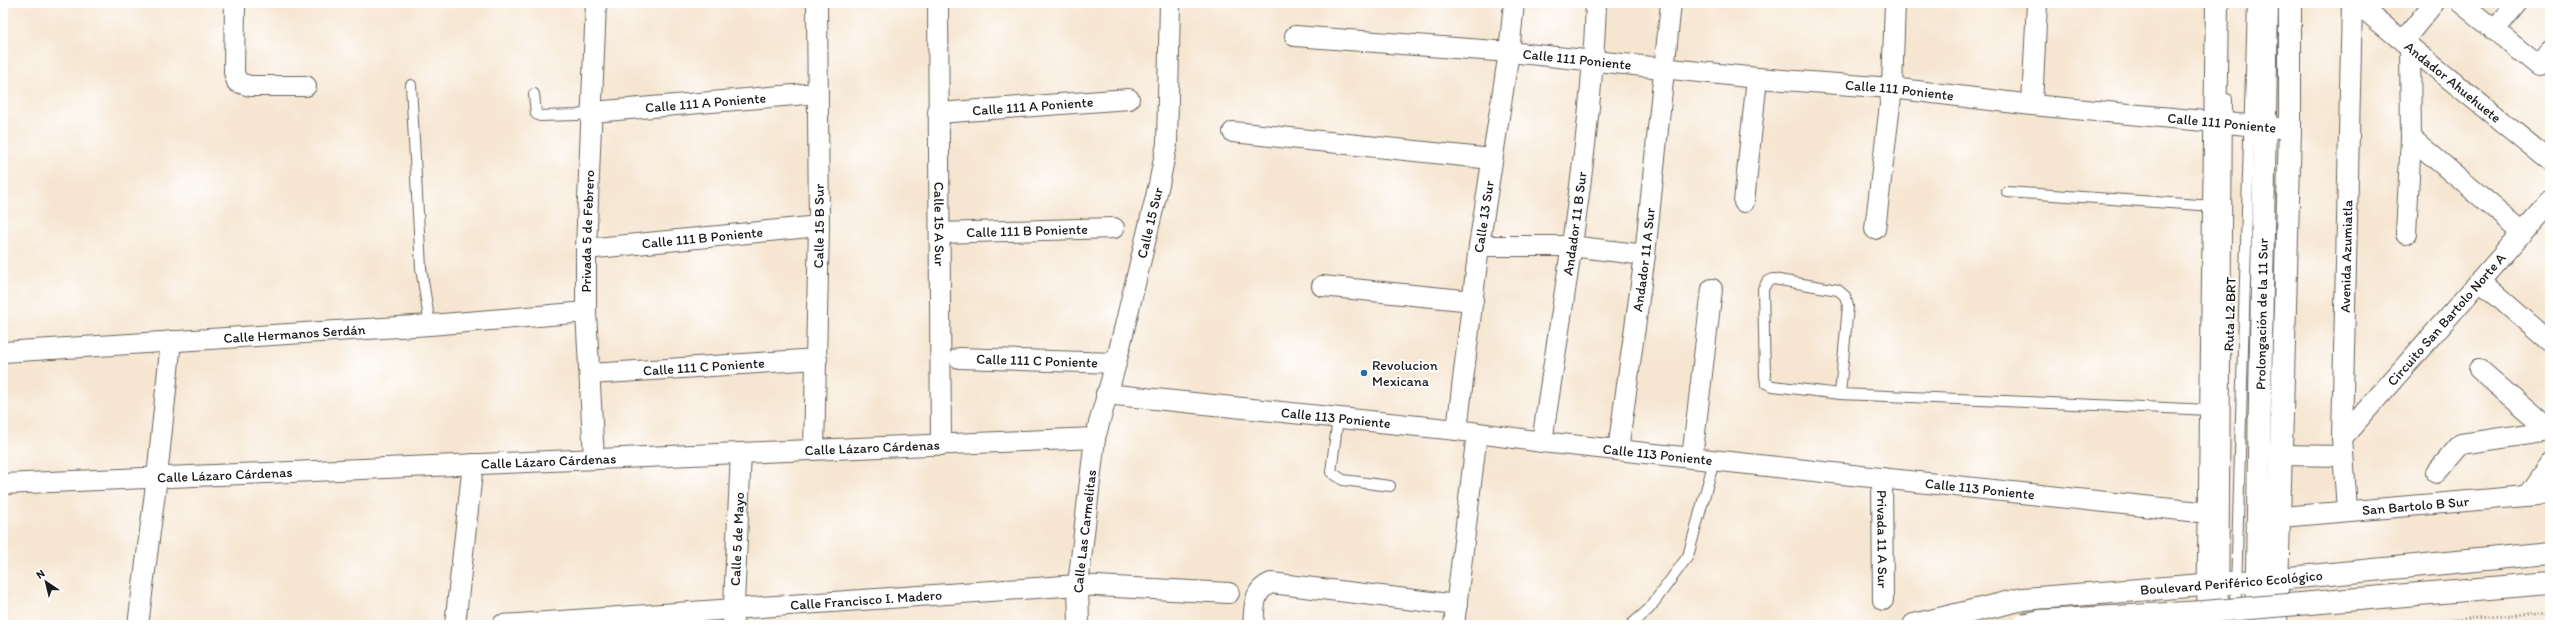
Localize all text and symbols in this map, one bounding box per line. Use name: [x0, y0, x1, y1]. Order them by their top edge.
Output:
street label: Andador Ahuehuete: [2401, 38, 2505, 126]
street label: Calle 111 Poniente: [1522, 45, 1633, 73]
street label: Calle 111 Poniente: [1845, 76, 1955, 104]
street label: Calle 111 A Poniente: [644, 89, 767, 116]
street label: Calle 111 A Poniente: [972, 93, 1094, 119]
street label: Calle 111 Poniente: [2167, 109, 2277, 136]
street label: Privada 5 de Febrero: [578, 170, 598, 293]
street label: Andador 11 B Sur: [1559, 170, 1590, 277]
street label: Calle 13 Sur: [1470, 179, 1498, 254]
street label: Calle 15 A Sur: [931, 182, 948, 267]
street label: Calle 15 B Sur: [810, 183, 828, 268]
street label: Calle 15 Sur: [1133, 185, 1166, 260]
street label: Avenida Azumiatla: [2336, 199, 2356, 313]
street label: Andador 11 A Sur: [1629, 206, 1658, 313]
street label: Calle 111 B Poniente: [966, 220, 1088, 241]
street label: Calle 111 B Poniente: [641, 223, 764, 252]
street label: Prolongación de la 11 Sur: [2252, 238, 2271, 390]
street label: Circuito San Bartolo Norte A: [2383, 249, 2509, 389]
street label: Ruta L2 BRT: [2220, 276, 2240, 352]
street label: Calle Hermanos Serdán: [223, 321, 366, 347]
street label: Calle 111 C Poniente: [976, 350, 1098, 371]
street label: Calle 111 C Poniente: [642, 354, 765, 379]
place label: Revolucion Mexicana: [1372, 357, 1438, 390]
marker: Revolucion Mexicana: [1359, 368, 1369, 378]
street label: Calle 113 Poniente: [1280, 403, 1392, 432]
street label: Calle Lázaro Cárdenas: [804, 436, 940, 459]
street label: Calle 113 Poniente: [1602, 440, 1714, 469]
street label: Calle Lázaro Cárdenas: [481, 450, 617, 472]
street label: Calle Lázaro Cárdenas: [157, 463, 293, 486]
street label: Calle Las Carmelitas: [1069, 469, 1100, 593]
street label: Calle 113 Poniente: [1924, 474, 2036, 503]
street label: Privada 11 A Sur: [1874, 490, 1891, 589]
street label: Calle 5 de Mayo: [726, 492, 748, 586]
street label: San Bartolo B Sur: [2361, 492, 2470, 518]
north arrow: [26, 562, 66, 602]
street label: Boulevard Periférico Ecológico: [2139, 566, 2323, 598]
text: N: [34, 567, 47, 582]
street label: Calle Francisco I. Madero: [790, 586, 943, 613]

